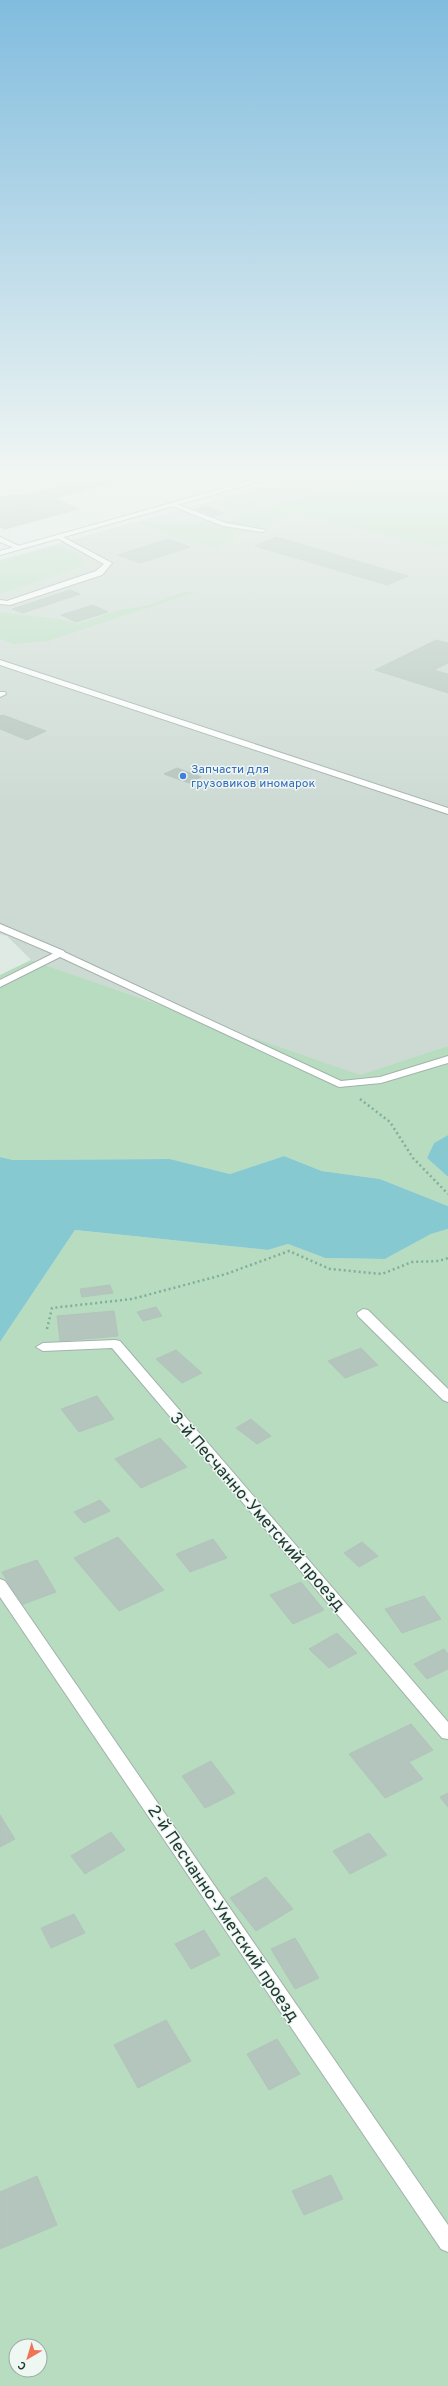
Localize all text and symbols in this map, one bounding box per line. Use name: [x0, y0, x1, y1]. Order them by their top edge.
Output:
place label: Запчасти для грузовиков иномарок: [191, 762, 316, 792]
marker: Запчасти для грузовиков иномарок: [178, 771, 188, 781]
street label: 3-й Песчанно-Уметский проезд: [164, 1408, 349, 1616]
street label: 2-й Песчанно-Уметский проезд: [141, 1801, 303, 2027]
north arrow: [8, 2338, 48, 2378]
text: С: [15, 2357, 30, 2373]

